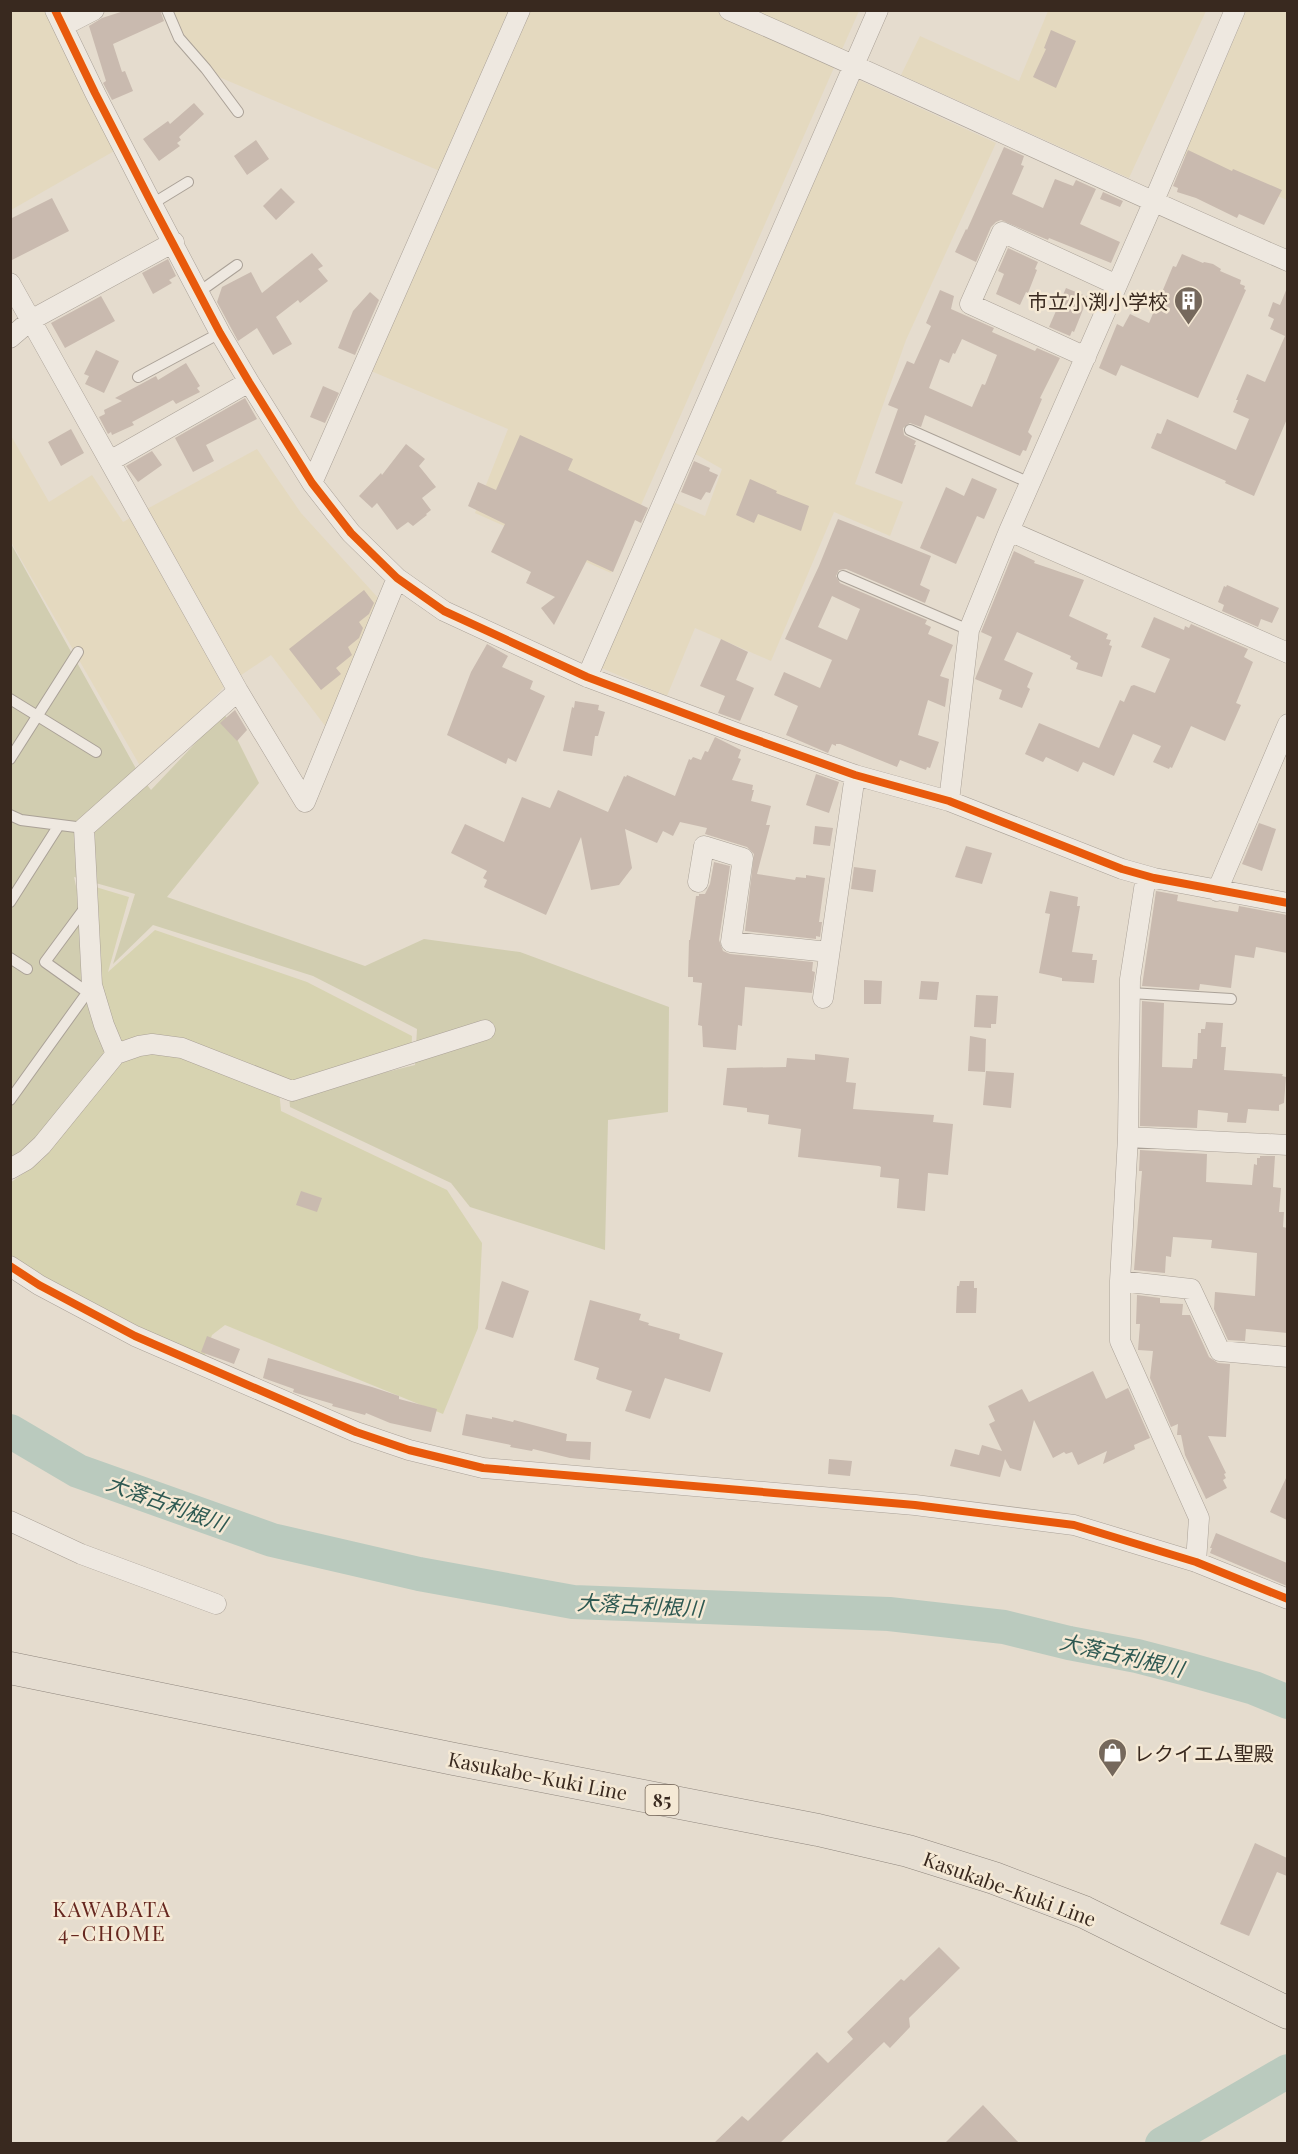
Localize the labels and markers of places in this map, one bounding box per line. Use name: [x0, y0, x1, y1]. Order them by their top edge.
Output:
building icon: 市立小渕小学校: [1173, 284, 1205, 326]
place label: 市立小渕小学校: [1028, 287, 1168, 314]
shop icon: レクイエム聖殿: [1097, 1736, 1129, 1778]
place label: レクイエム聖殿: [1134, 1739, 1274, 1766]

